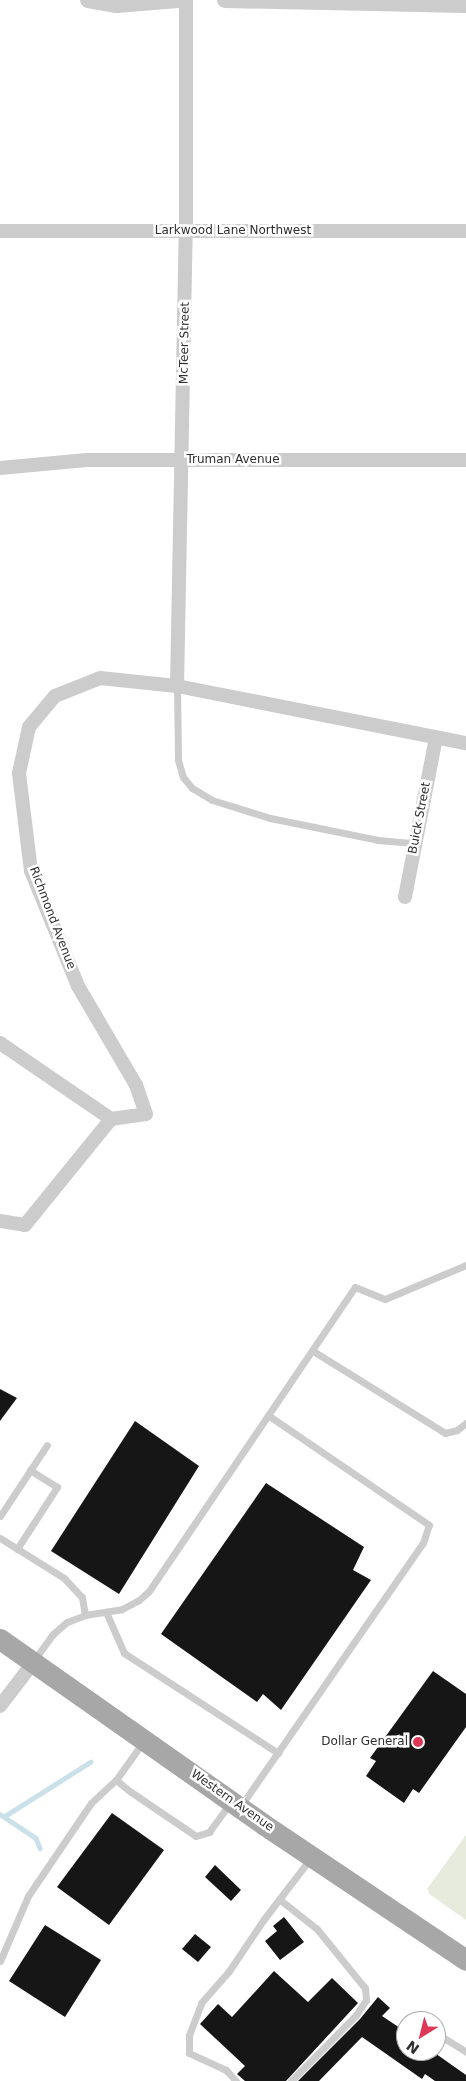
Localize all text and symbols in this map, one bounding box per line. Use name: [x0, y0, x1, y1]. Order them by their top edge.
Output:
street label: Larkwood Lane Northwest: [155, 224, 311, 238]
street label: McTeer Street: [177, 302, 193, 384]
street label: Truman Avenue: [186, 453, 280, 467]
street label: Buick Street: [406, 781, 434, 855]
street label: Richmond Avenue: [26, 865, 78, 971]
place label: Dollar General: [321, 1735, 408, 1749]
marker: Dollar General: [412, 1736, 424, 1748]
street label: Western Avenue: [188, 1767, 276, 1835]
north arrow: [396, 2011, 446, 2061]
text: N: [403, 2037, 422, 2057]

